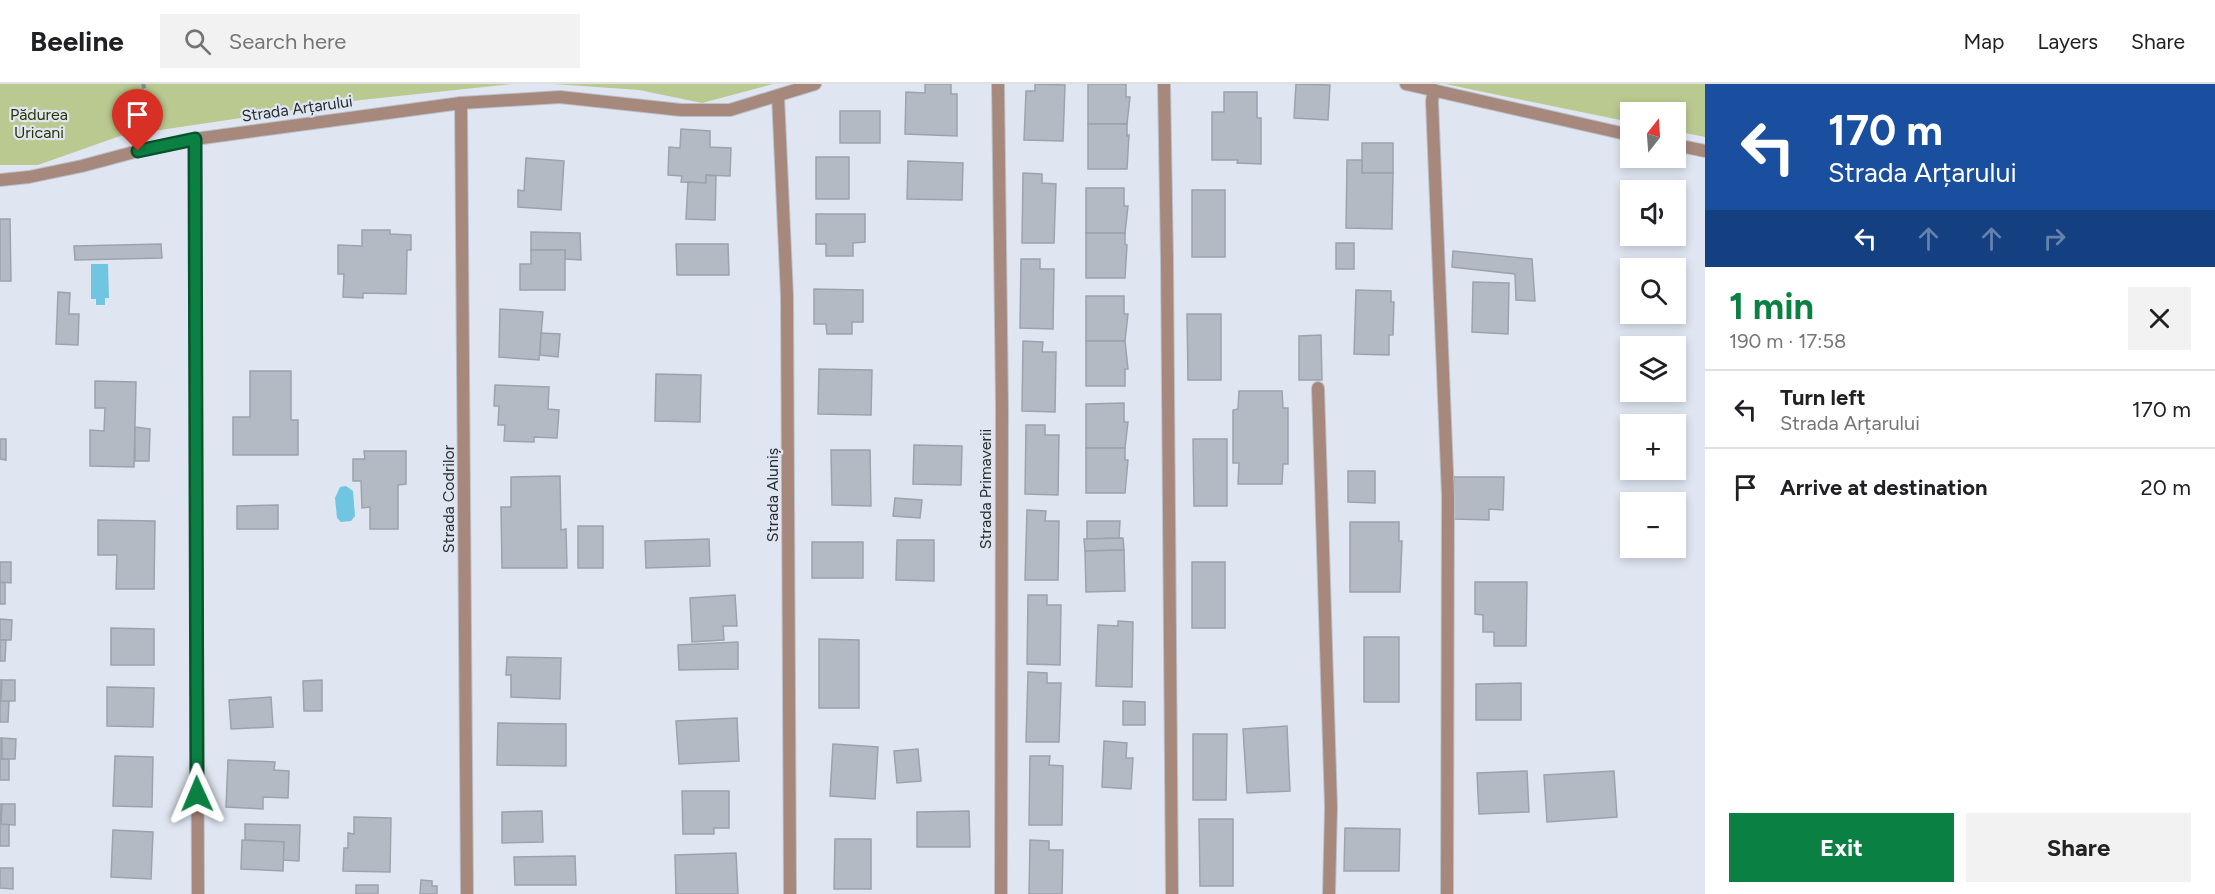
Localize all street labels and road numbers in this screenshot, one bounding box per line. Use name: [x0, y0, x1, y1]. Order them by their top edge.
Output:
street label: Strada Arțarului: [240, 91, 354, 126]
street label: Strada Primaverii: [976, 429, 995, 549]
street label: Strada Codrilor: [439, 444, 458, 553]
street label: Strada Aluniș: [763, 448, 782, 542]

